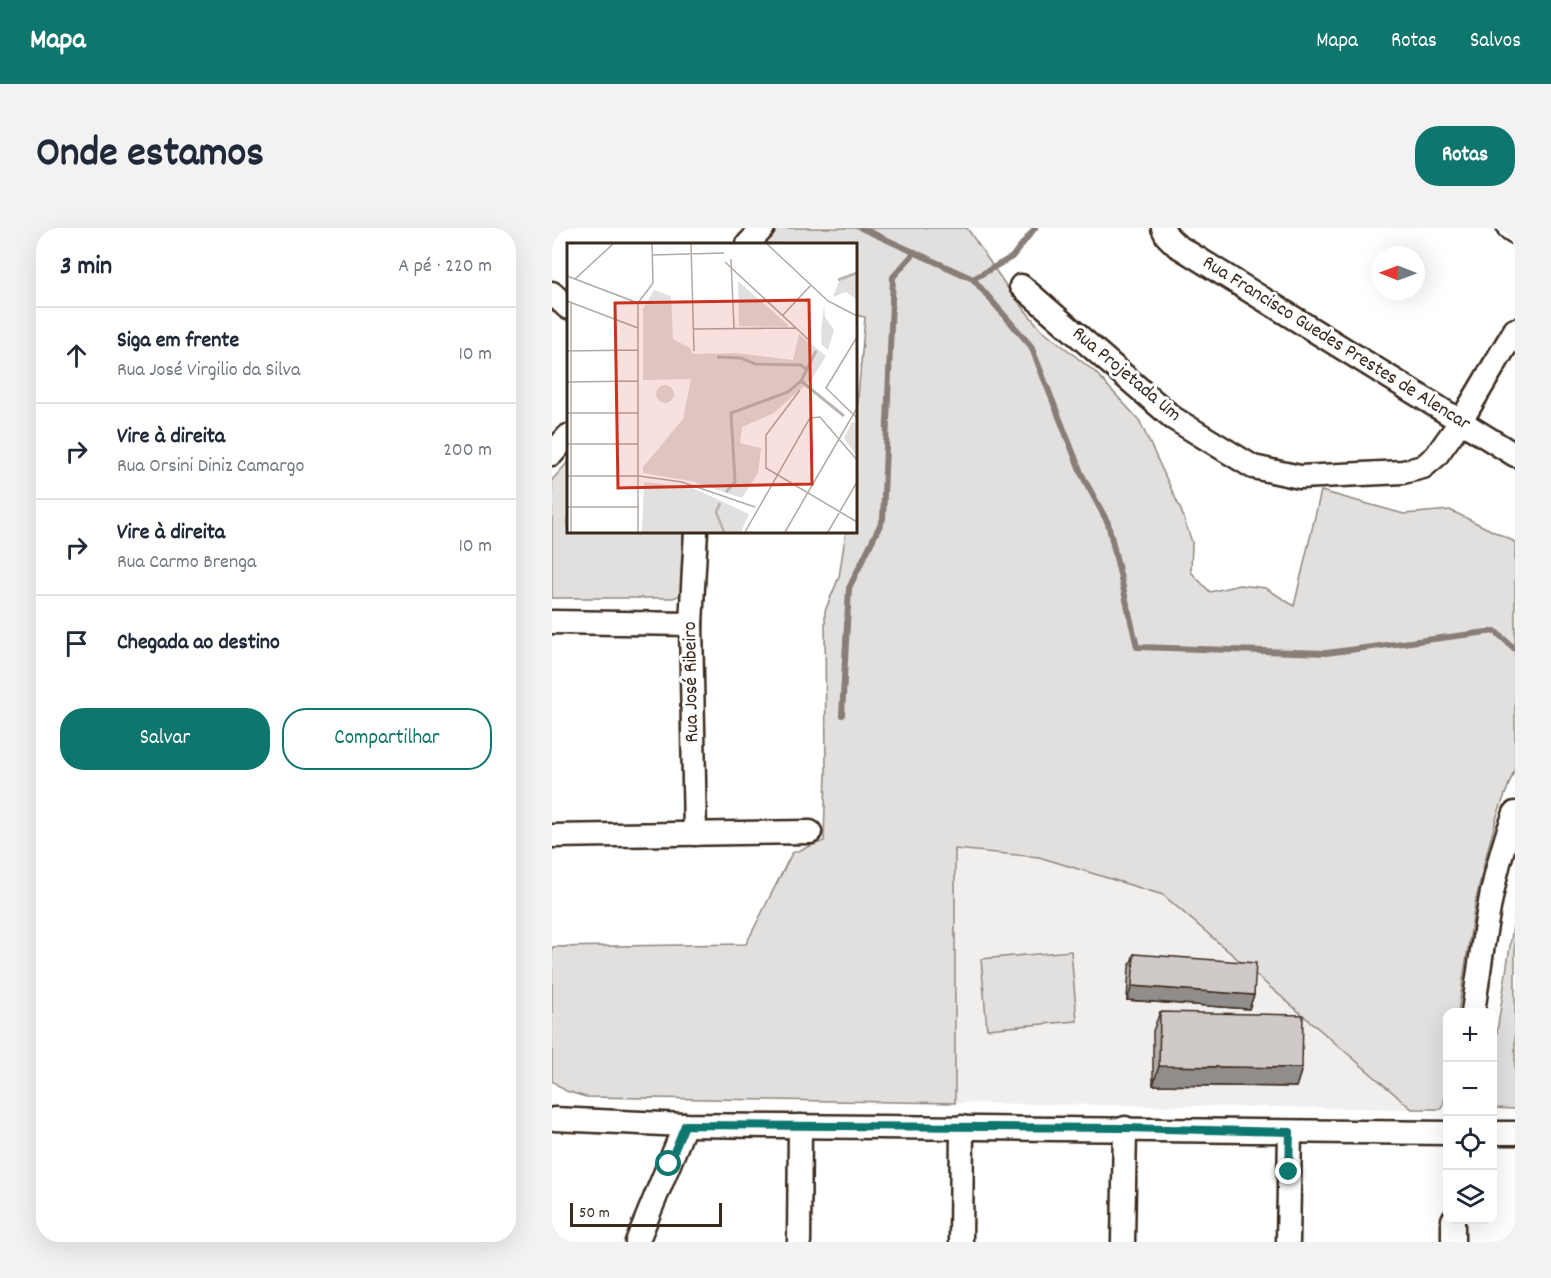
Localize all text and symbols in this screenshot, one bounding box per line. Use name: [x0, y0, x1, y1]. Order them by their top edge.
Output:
text: Mapa: [30, 22, 86, 62]
text: Mapa: [1316, 27, 1358, 57]
text: Rotas: [1391, 27, 1437, 57]
text: Salvos: [1470, 27, 1521, 57]
text: Onde estamos: [36, 126, 264, 186]
button: Rotas: [1415, 126, 1515, 186]
inset map: [567, 243, 856, 532]
north arrow: [1371, 246, 1425, 300]
text: 3 min: [60, 249, 112, 286]
street label: Rua Francisco Guedes Prestes de Alencar: [1196, 250, 1476, 439]
text: A pé · 220 m: [398, 253, 492, 281]
street label: Rua Projetada Um: [1065, 321, 1187, 429]
text: Siga em frente: [117, 326, 239, 357]
icon: ahead: [60, 339, 93, 372]
text: 10 m: [458, 341, 492, 369]
text: Rua José Virgilio da Silva: [117, 357, 300, 385]
text: Vire à direita: [117, 422, 225, 453]
icon: right: [60, 435, 93, 468]
text: 200 m: [443, 437, 492, 465]
text: Rua Orsini Diniz Camargo: [117, 453, 304, 481]
text: Vire à direita: [117, 518, 225, 549]
icon: right: [60, 531, 93, 564]
text: 10 m: [458, 533, 492, 561]
text: Rua Carmo Brenga: [117, 549, 256, 577]
street label: Rua José Ribeiro: [677, 621, 707, 743]
icon: arrive: [60, 627, 93, 660]
text: Chegada ao destino: [117, 628, 280, 659]
button: Salvar: [60, 708, 270, 770]
button: Compartilhar: [282, 708, 492, 770]
map controls: [1443, 1008, 1497, 1224]
button: +: [1443, 1008, 1497, 1062]
button: −: [1443, 1062, 1497, 1116]
button: locate: [1443, 1116, 1497, 1170]
route start: [655, 1150, 681, 1176]
route end: [1275, 1158, 1301, 1184]
button: layers: [1443, 1170, 1497, 1224]
scale bar: [570, 1200, 722, 1228]
text: 50 m: [579, 1202, 610, 1225]

